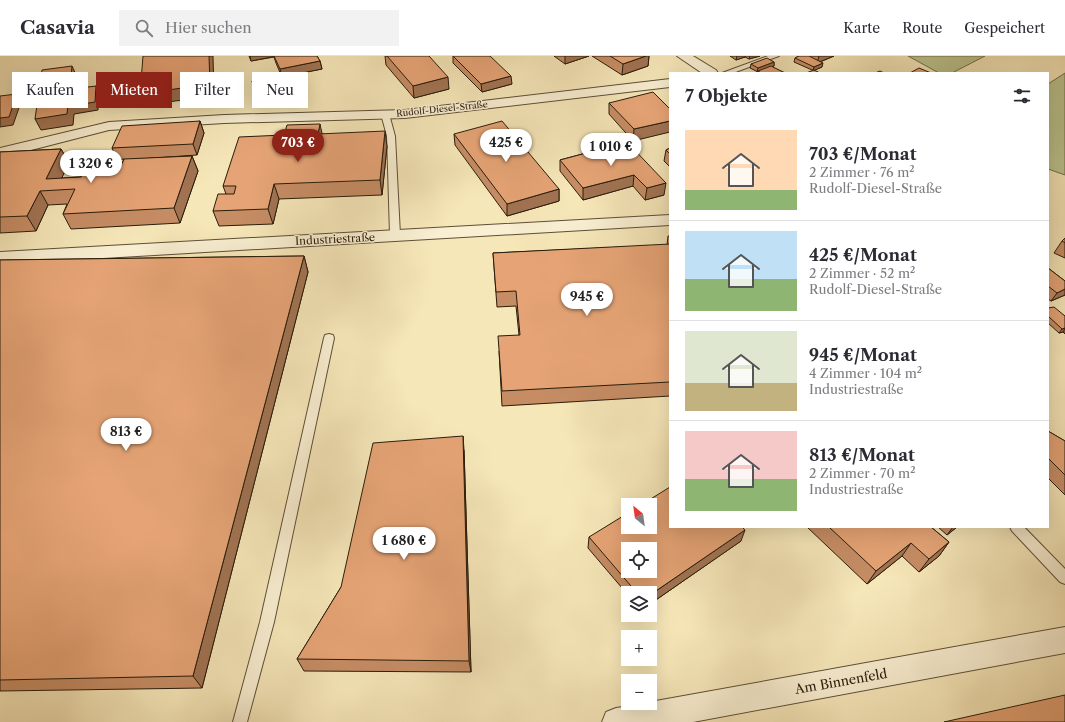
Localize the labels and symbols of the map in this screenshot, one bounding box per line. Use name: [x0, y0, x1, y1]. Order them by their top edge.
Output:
street label: Rudolf-Diesel-Straße: [396, 98, 488, 119]
pin: 703 €: [270, 129, 326, 163]
pin: 425 €: [478, 129, 534, 163]
pin: 1 010 €: [574, 133, 648, 167]
pin: 1 320 €: [54, 150, 128, 184]
street label: Industriestraße: [295, 230, 375, 248]
pin: 945 €: [559, 283, 615, 317]
pin: 813 €: [98, 418, 154, 452]
north arrow: [621, 498, 657, 534]
pin: 1 680 €: [367, 527, 441, 561]
street label: Am Binnenfeld: [793, 665, 888, 697]

